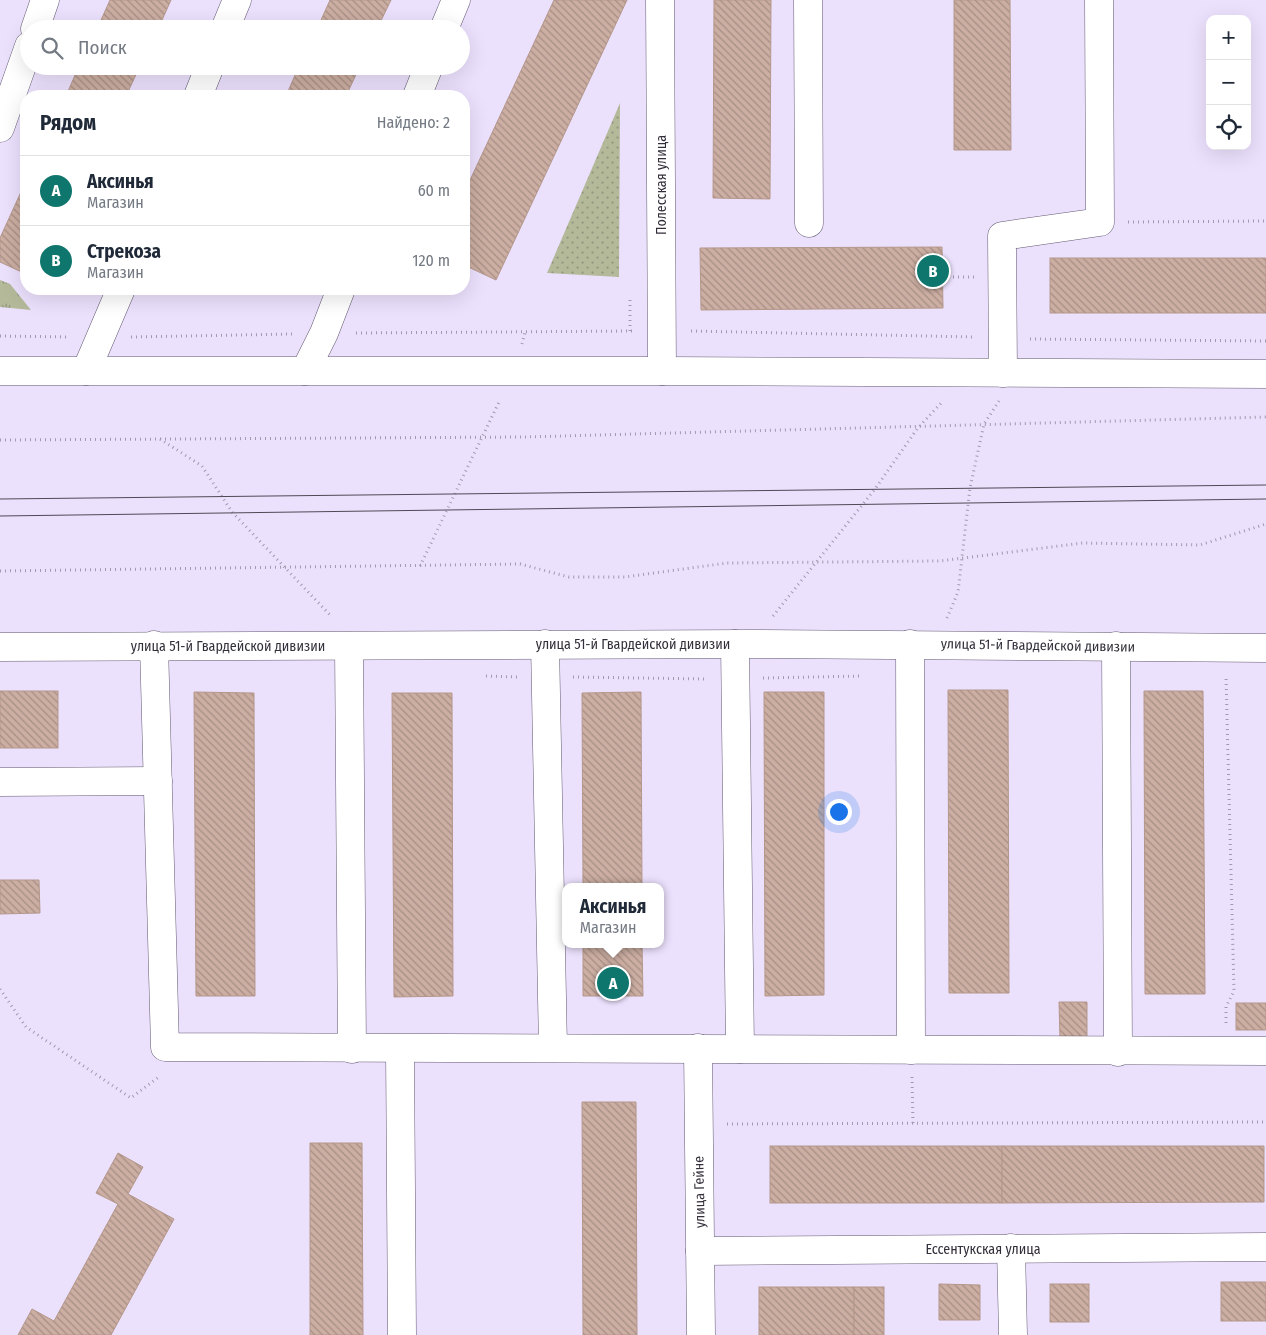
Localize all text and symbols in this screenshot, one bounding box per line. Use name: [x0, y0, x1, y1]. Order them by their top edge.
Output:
map controls: [1206, 15, 1251, 150]
button: +: [1206, 15, 1251, 60]
search box: [20, 20, 470, 75]
icon: search: [38, 34, 66, 62]
text: Поиск: [78, 36, 127, 59]
button: −: [1206, 60, 1251, 105]
button: locate: [1206, 105, 1251, 150]
text: Рядом: [40, 110, 96, 136]
text: Найдено: 2: [377, 113, 450, 132]
street label: Полесская улица: [653, 135, 670, 235]
text: Аксинья: [87, 170, 154, 193]
text: A: [52, 181, 60, 200]
text: 60 m: [418, 181, 450, 200]
text: Магазин: [87, 193, 144, 212]
text: Стрекоза: [87, 240, 161, 263]
text: B: [52, 251, 60, 270]
text: 120 m: [412, 251, 450, 270]
pin: B: [917, 252, 949, 290]
text: Магазин: [87, 263, 144, 282]
street label: улица 51-й Гвардейской дивизии: [941, 635, 1135, 656]
street label: улица 51-й Гвардейской дивизии: [536, 636, 730, 653]
street label: улица 51-й Гвардейской дивизии: [131, 638, 325, 655]
your location: [826, 799, 852, 825]
popup: [562, 883, 664, 948]
text: Аксинья: [580, 895, 646, 918]
text: Магазин: [580, 918, 637, 937]
pin: A: [597, 964, 629, 1002]
street label: улица Гейне: [690, 1156, 709, 1228]
street label: Ессентукская улица: [926, 1241, 1041, 1258]

